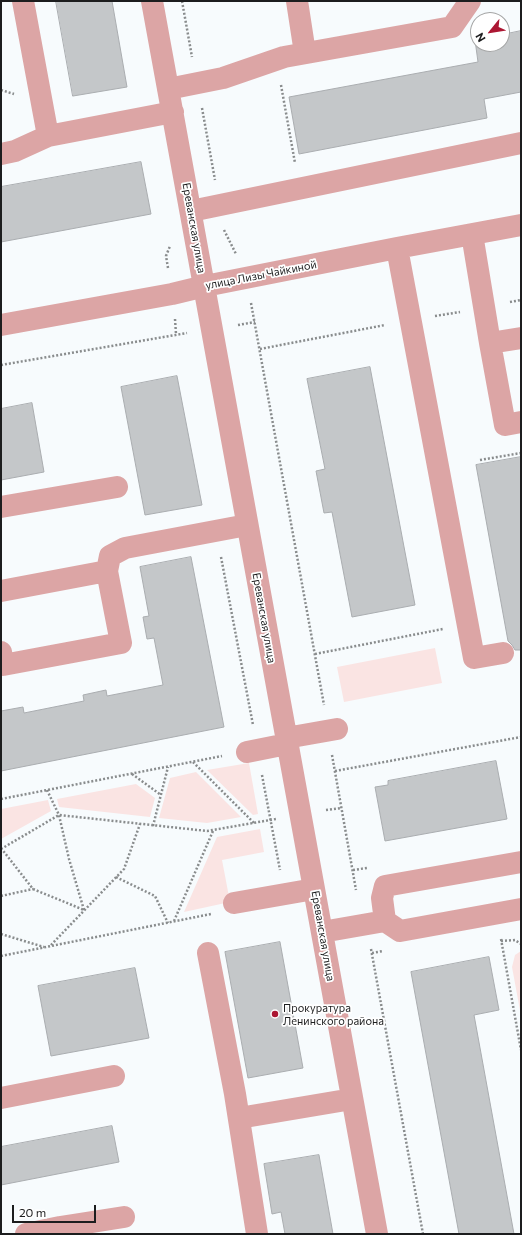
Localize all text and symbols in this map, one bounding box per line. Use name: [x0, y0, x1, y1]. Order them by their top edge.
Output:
north arrow: [470, 12, 510, 52]
text: N: [472, 31, 488, 45]
street label: Ереванская улица: [180, 182, 208, 274]
street label: улица Лизы Чайкиной: [204, 258, 318, 292]
street label: Ереванская улица: [250, 572, 278, 664]
street label: Ереванская улица: [309, 890, 337, 982]
place label: Прокуратура Ленинского района: [283, 1001, 384, 1027]
marker: Прокуратура Ленинского района: [270, 1009, 280, 1019]
scale bar: [14, 1197, 98, 1223]
text: 20 m: [19, 1205, 46, 1219]

